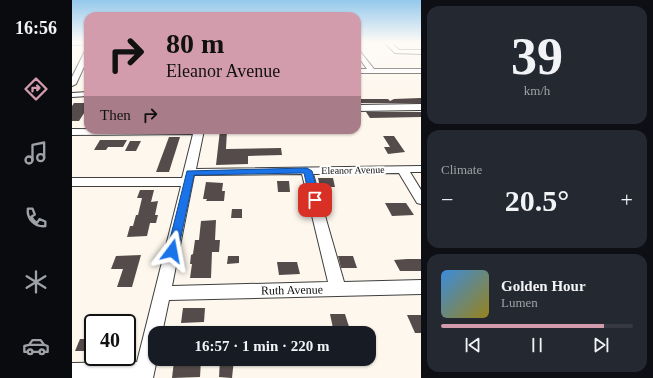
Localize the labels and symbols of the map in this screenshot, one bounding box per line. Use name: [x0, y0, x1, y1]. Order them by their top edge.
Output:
street label: Eleanor Avenue: [321, 164, 385, 176]
pin: [298, 183, 332, 217]
position arrow: [151, 230, 193, 272]
street label: Ruth Avenue: [261, 282, 323, 298]
speed limit sign: 40: [84, 314, 136, 366]

